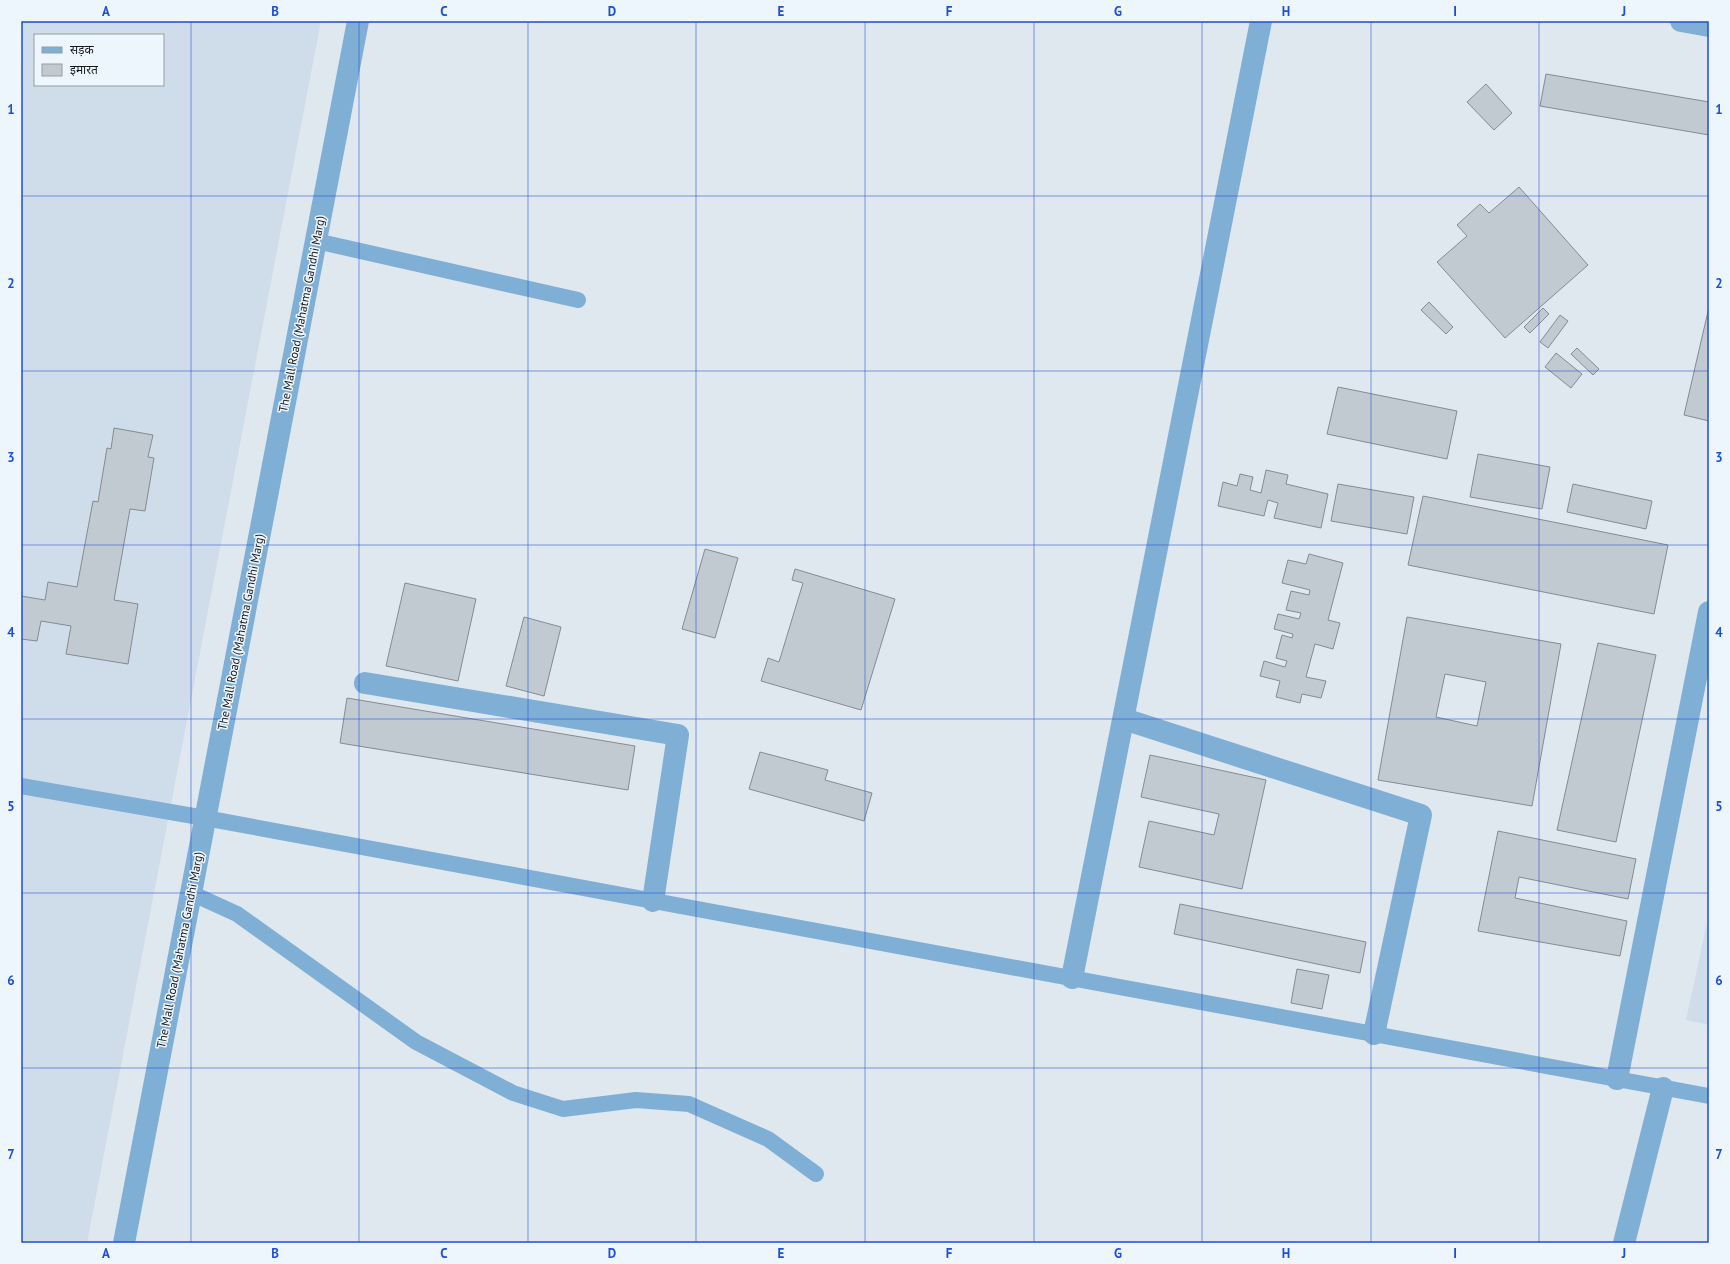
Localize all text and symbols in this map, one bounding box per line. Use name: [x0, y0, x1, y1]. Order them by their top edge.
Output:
text: A: [102, 3, 110, 20]
text: B: [271, 3, 279, 20]
text: C: [440, 3, 448, 20]
text: D: [608, 3, 616, 20]
text: E: [778, 3, 785, 20]
text: F: [946, 3, 953, 20]
text: G: [1114, 3, 1122, 20]
text: H: [1282, 3, 1290, 20]
text: I: [1453, 3, 1457, 20]
text: J: [1621, 3, 1626, 20]
legend: [34, 34, 164, 86]
text: सड़क: [70, 42, 95, 57]
text: इमारत: [70, 62, 99, 77]
text: 1: [7, 101, 15, 118]
text: 1: [1715, 101, 1723, 118]
street label: The Mall Road (Mahatma Gandhi Marg): [275, 214, 328, 413]
text: 2: [7, 275, 15, 292]
text: 2: [1715, 275, 1723, 292]
text: 3: [7, 449, 15, 466]
text: 3: [1715, 449, 1723, 466]
street label: The Mall Road (Mahatma Gandhi Marg): [214, 532, 267, 731]
text: 4: [7, 624, 15, 641]
text: 4: [1715, 624, 1723, 641]
text: 5: [7, 798, 15, 815]
text: 5: [1715, 798, 1723, 815]
street label: The Mall Road (Mahatma Gandhi Marg): [153, 850, 206, 1049]
text: 6: [7, 972, 15, 989]
text: 6: [1715, 972, 1723, 989]
text: 7: [7, 1146, 15, 1163]
text: 7: [1715, 1146, 1723, 1163]
text: A: [102, 1245, 110, 1262]
text: B: [271, 1245, 279, 1262]
text: C: [440, 1245, 448, 1262]
text: D: [608, 1245, 616, 1262]
text: E: [778, 1245, 785, 1262]
text: F: [946, 1245, 953, 1262]
text: G: [1114, 1245, 1122, 1262]
text: H: [1282, 1245, 1290, 1262]
text: I: [1453, 1245, 1457, 1262]
text: J: [1621, 1245, 1626, 1262]

